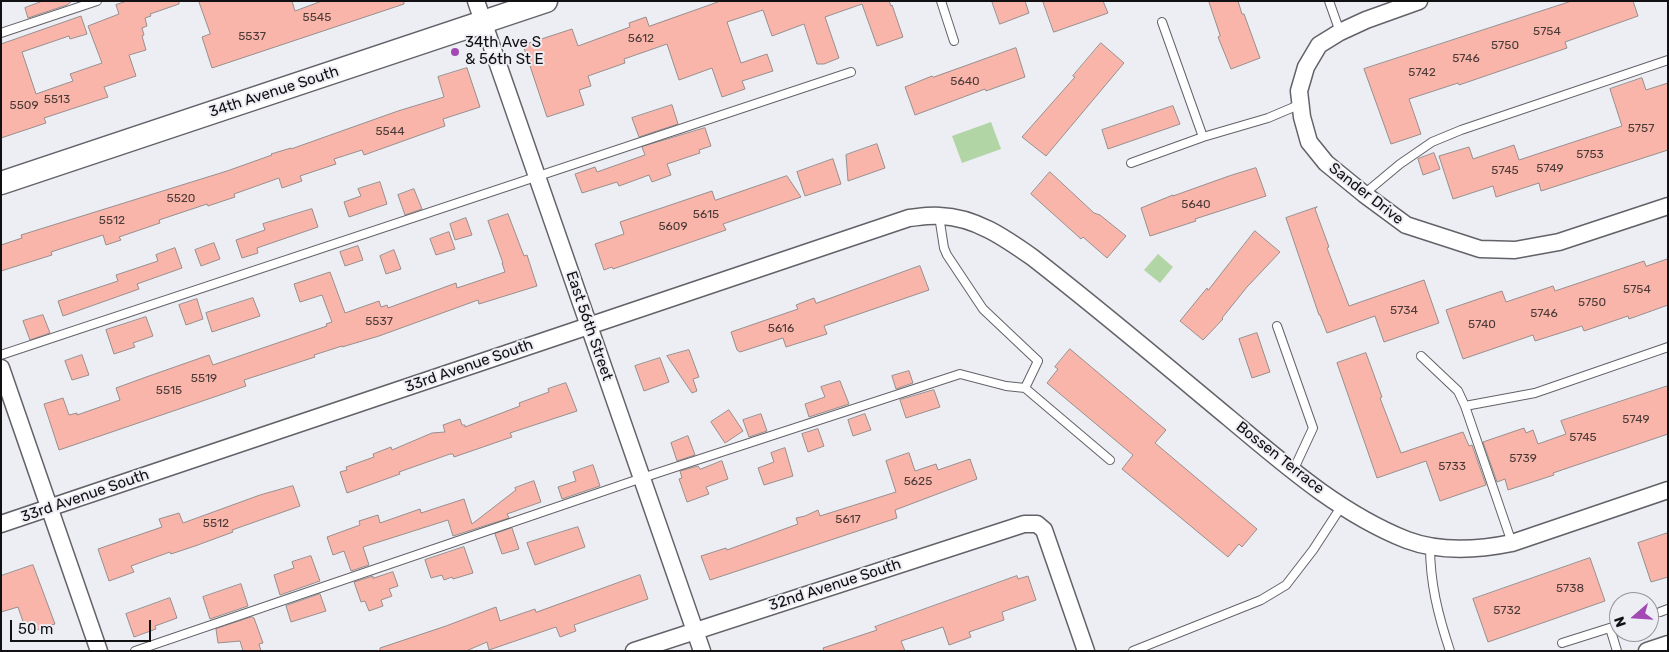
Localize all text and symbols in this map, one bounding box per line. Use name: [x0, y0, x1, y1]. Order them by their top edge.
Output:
house number: 5545: [303, 11, 331, 25]
house number: 5754: [1533, 25, 1561, 39]
house number: 5537: [238, 30, 266, 44]
house number: 5612: [628, 32, 654, 46]
place label: 34th Ave S & 56th St E: [465, 34, 544, 69]
house number: 5750: [1491, 39, 1519, 53]
marker: 34th Ave S & 56th St E: [449, 46, 461, 58]
house number: 5746: [1452, 52, 1480, 66]
street label: 34th Avenue South: [207, 63, 341, 121]
house number: 5742: [1408, 66, 1436, 80]
house number: 5640: [950, 75, 980, 89]
house number: 5513: [44, 93, 70, 107]
house number: 5509: [10, 99, 38, 113]
house number: 5757: [1628, 122, 1654, 136]
house number: 5544: [375, 125, 405, 139]
house number: 5753: [1576, 148, 1604, 162]
street label: Sander Drive: [1325, 159, 1407, 229]
house number: 5749: [1536, 162, 1564, 176]
house number: 5745: [1491, 164, 1519, 178]
house number: 5520: [167, 192, 195, 206]
house number: 5640: [1181, 198, 1211, 212]
house number: 5615: [693, 208, 719, 222]
house number: 5512: [99, 214, 125, 228]
house number: 5609: [658, 220, 688, 234]
street label: East 56th Street: [562, 269, 616, 383]
house number: 5754: [1623, 283, 1651, 297]
house number: 5750: [1578, 296, 1606, 310]
house number: 5734: [1390, 304, 1418, 318]
house number: 5746: [1530, 307, 1558, 321]
house number: 5537: [365, 315, 393, 329]
house number: 5740: [1468, 318, 1496, 332]
house number: 5616: [768, 322, 794, 336]
street label: 33rd Avenue South: [403, 336, 535, 396]
house number: 5519: [191, 372, 217, 386]
house number: 5515: [156, 384, 182, 398]
house number: 5749: [1622, 413, 1650, 427]
street label: Bossen Terrace: [1232, 418, 1328, 498]
house number: 5745: [1569, 431, 1597, 445]
house number: 5739: [1509, 452, 1537, 466]
house number: 5733: [1438, 460, 1466, 474]
street label: 33rd Avenue South: [19, 466, 151, 526]
house number: 5625: [904, 475, 932, 489]
house number: 5617: [835, 513, 861, 527]
house number: 5512: [203, 517, 229, 531]
street label: 32nd Avenue South: [767, 555, 903, 615]
house number: 5738: [1556, 582, 1584, 596]
north arrow: [1609, 592, 1659, 642]
house number: 5732: [1493, 604, 1521, 618]
scale bar: [12, 610, 154, 642]
text: N: [1611, 614, 1630, 629]
text: 50 m: [18, 620, 53, 638]

